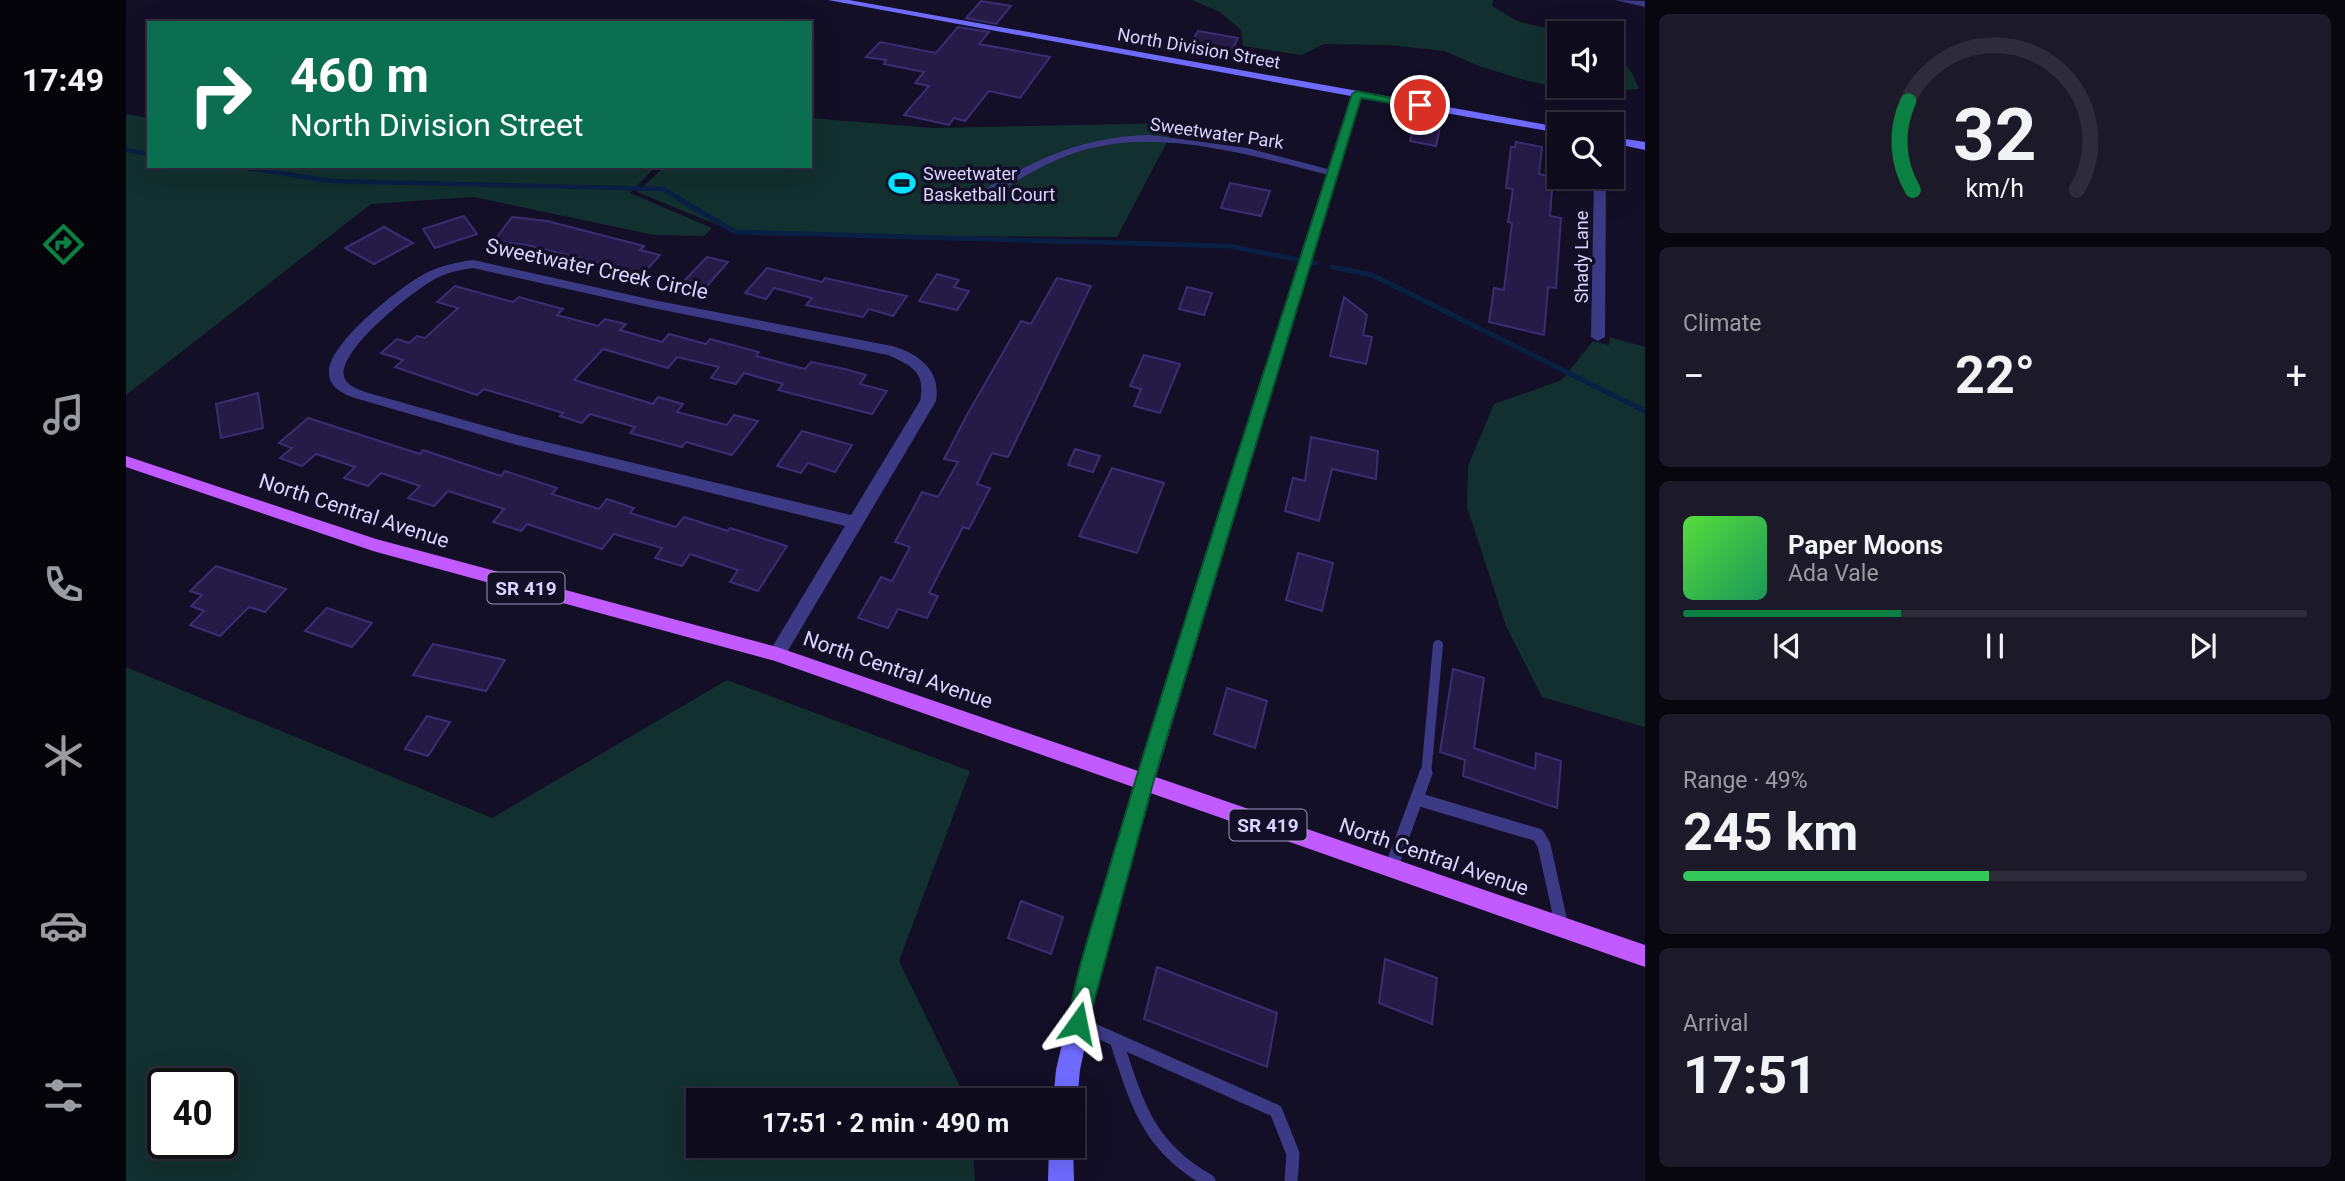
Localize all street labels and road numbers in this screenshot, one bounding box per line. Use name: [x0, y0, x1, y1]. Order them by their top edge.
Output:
street label: North Division Street: [1116, 23, 1282, 73]
street label: Sweetwater Park: [1149, 113, 1286, 153]
street label: Shady Lane: [1571, 211, 1592, 303]
street label: Sweetwater Creek Circle: [484, 234, 710, 304]
street label: North Central Avenue: [256, 469, 452, 553]
road number: SR 419: [488, 572, 564, 604]
street label: North Central Avenue: [800, 626, 996, 714]
road number: SR 419: [1230, 810, 1306, 840]
street label: North Central Avenue: [1336, 813, 1532, 901]

